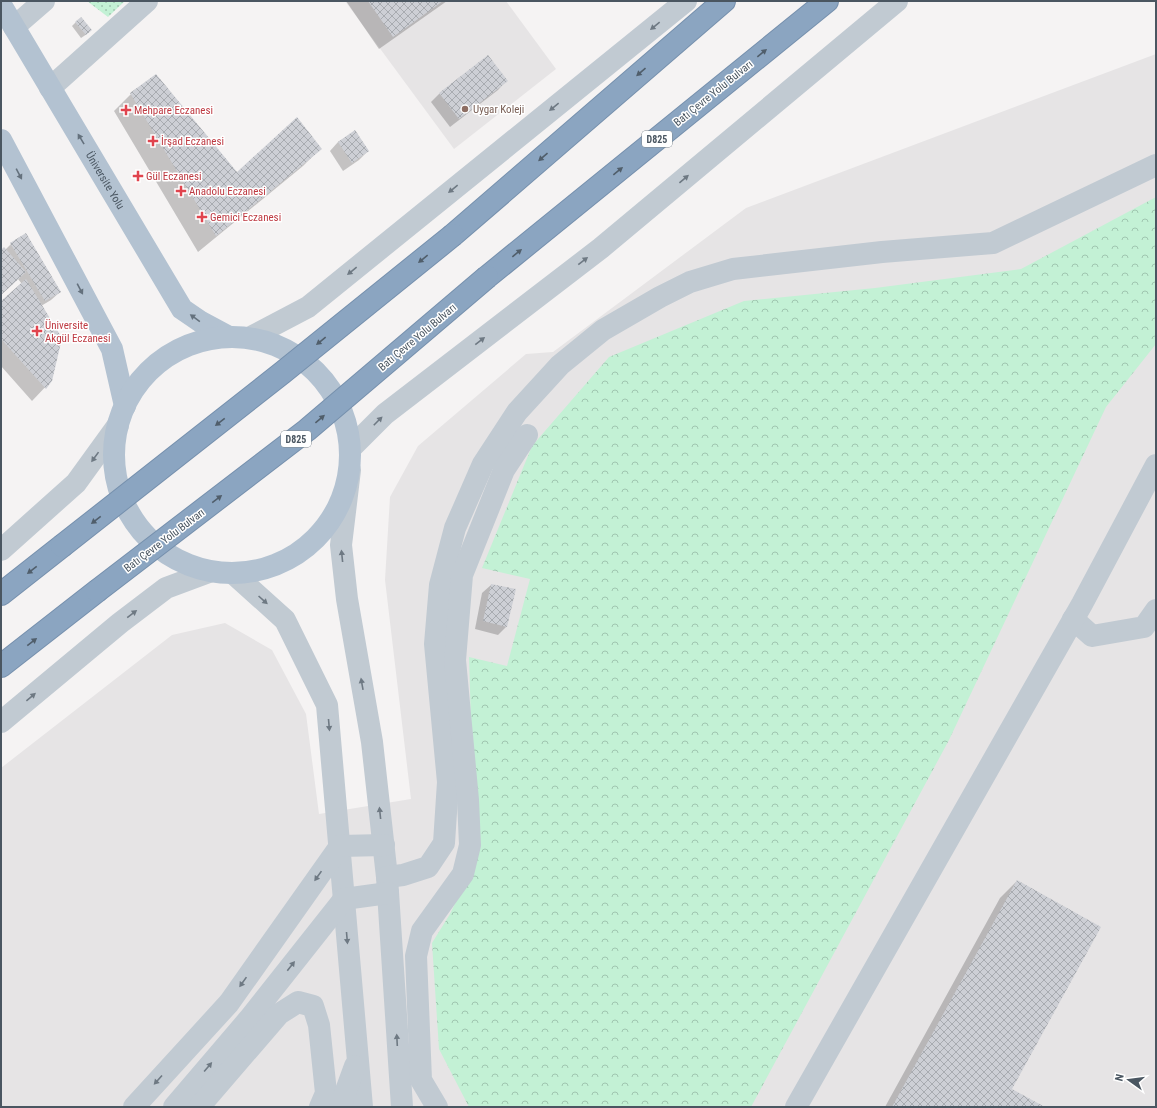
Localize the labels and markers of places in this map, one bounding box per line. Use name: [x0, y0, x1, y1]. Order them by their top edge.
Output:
place label: Uygar Koleji: [473, 103, 524, 116]
place label: Mehpare Eczanesi: [134, 104, 213, 117]
marker: Uygar Koleji: [460, 104, 470, 114]
marker: Mehpare Eczanesi: [121, 105, 131, 115]
place label: İrşad Eczanesi: [161, 135, 224, 148]
marker: İrşad Eczanesi: [148, 136, 158, 146]
place label: Gül Eczanesi: [146, 170, 201, 183]
marker: Gül Eczanesi: [133, 171, 143, 181]
place label: Anadolu Eczanesi: [189, 185, 266, 198]
marker: Anadolu Eczanesi: [176, 186, 186, 196]
place label: Gemici Eczanesi: [210, 211, 281, 224]
marker: Gemici Eczanesi: [197, 212, 207, 222]
place label: Üniversite Akgül Eczanesi: [45, 319, 111, 345]
marker: Üniversite Akgül Eczanesi: [32, 326, 42, 336]

